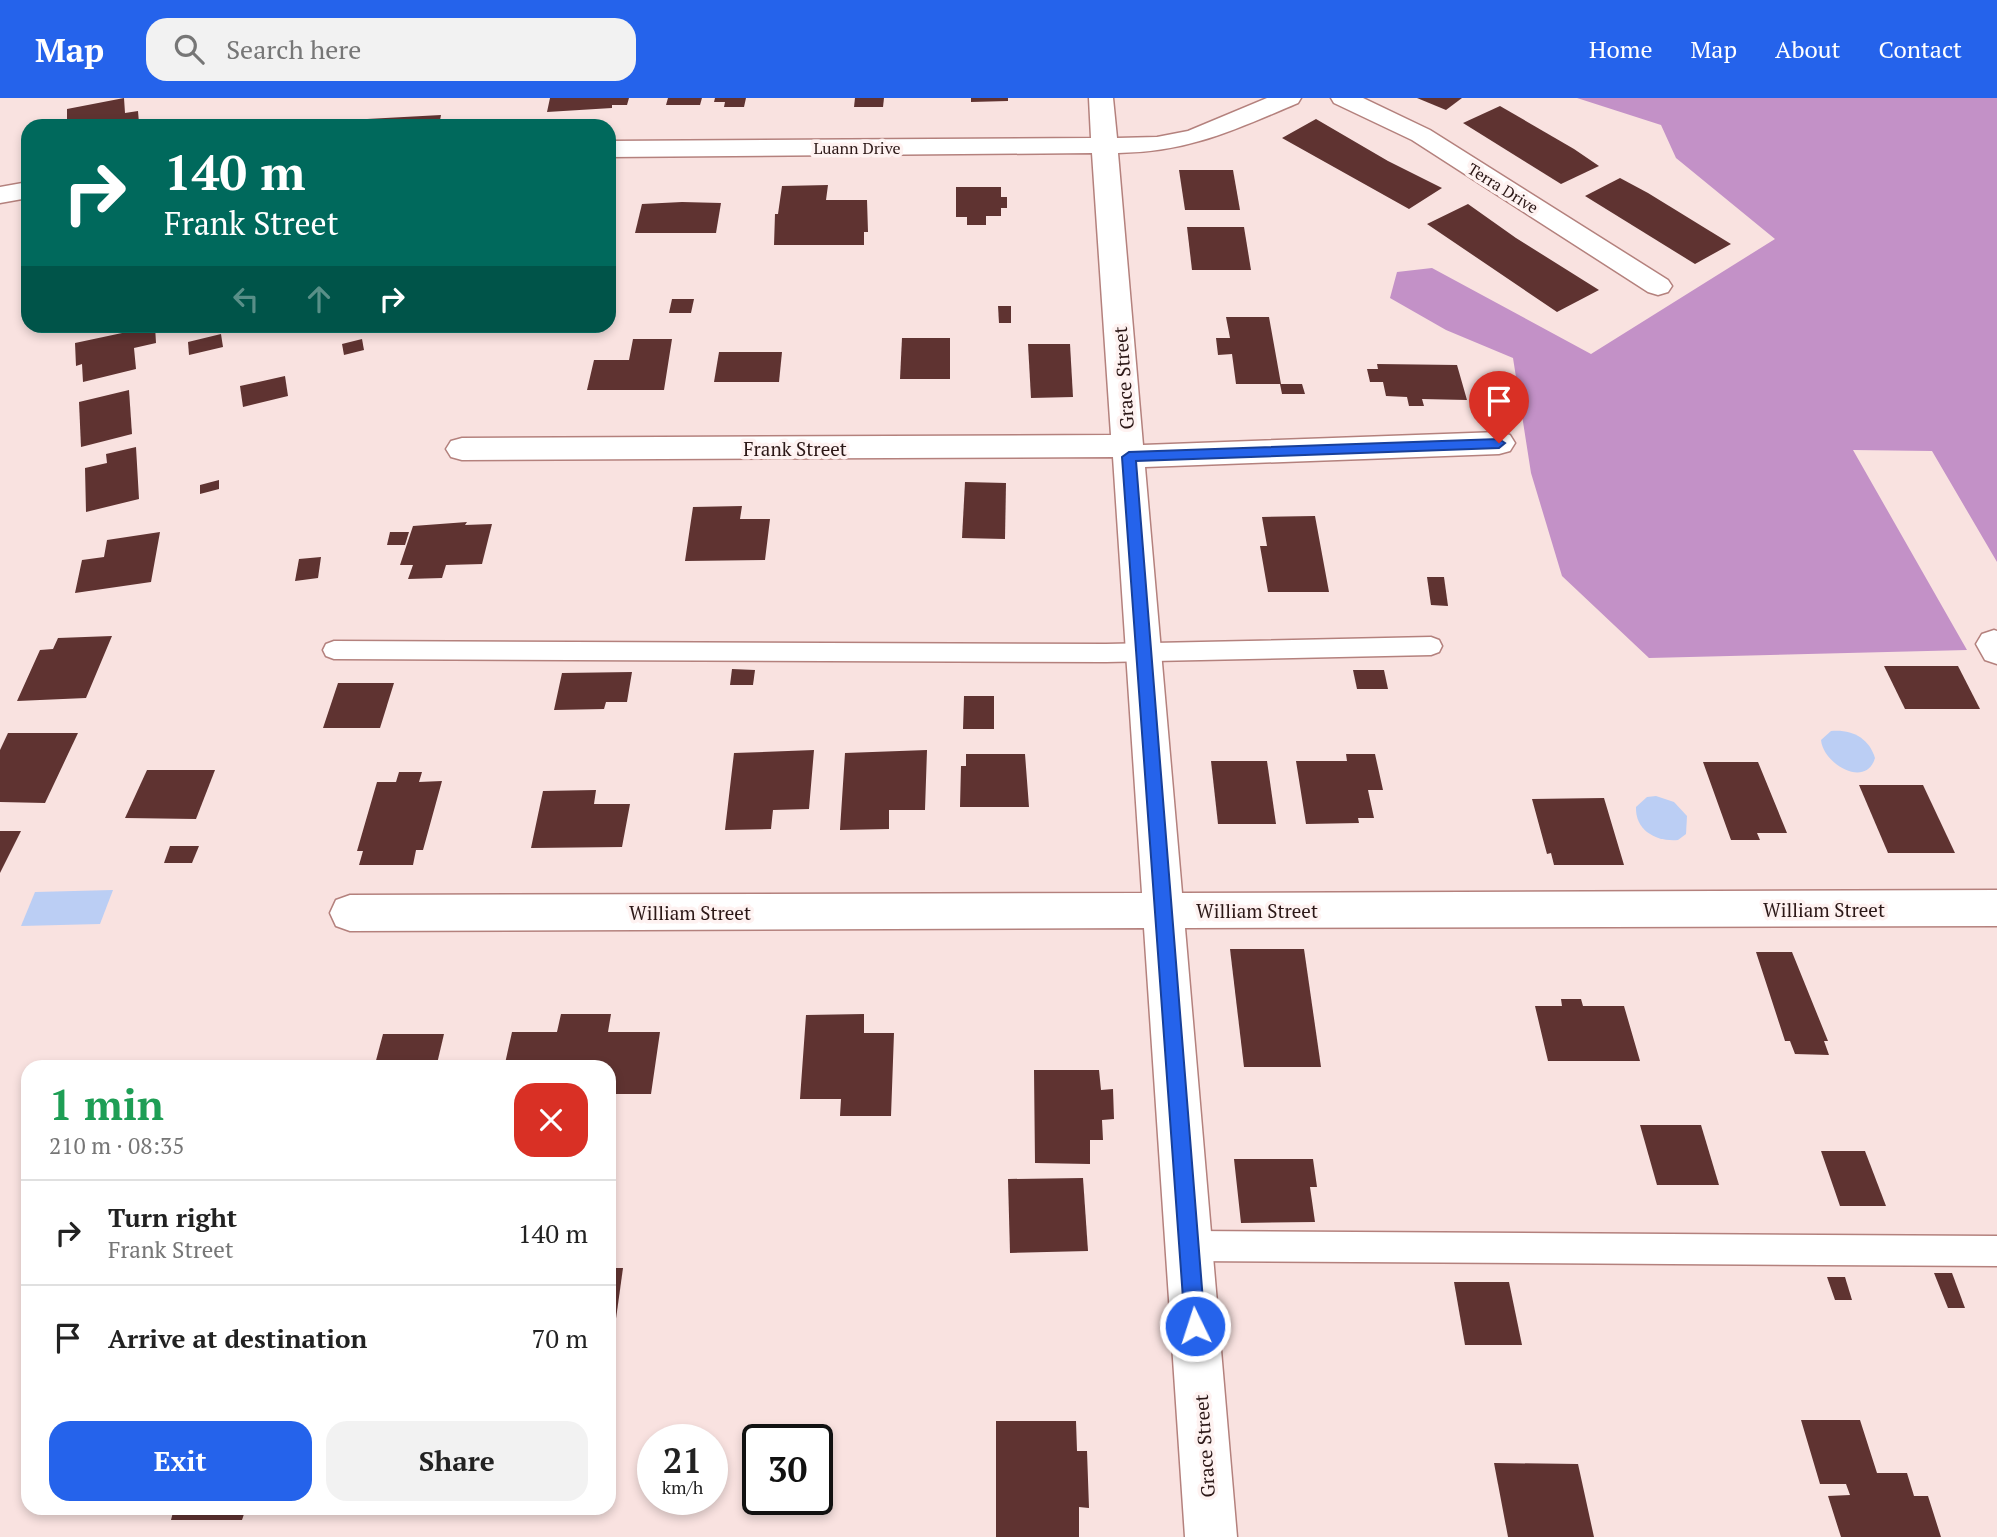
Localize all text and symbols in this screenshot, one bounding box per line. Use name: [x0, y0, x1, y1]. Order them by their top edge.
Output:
search box: [146, 18, 636, 81]
text: Map: [35, 28, 104, 71]
icon: search: [170, 30, 208, 68]
text: Search here: [226, 32, 361, 66]
text: Home: [1589, 33, 1653, 65]
text: Map: [1691, 33, 1737, 65]
text: About: [1775, 33, 1841, 65]
text: Contact: [1879, 33, 1962, 65]
street label: Luann Drive: [813, 137, 901, 159]
text: 140 m: [164, 139, 306, 204]
icon: right: [49, 147, 140, 238]
street label: Terra Drive: [1464, 158, 1542, 218]
text: Frank Street: [164, 202, 339, 244]
icon: left: [227, 280, 265, 318]
icon: ahead: [300, 280, 338, 318]
icon: right: [373, 280, 411, 318]
street label: Grace Street: [1107, 326, 1139, 430]
pin: [1469, 371, 1529, 443]
icon: arrive: [1480, 382, 1518, 420]
street label: Frank Street: [743, 436, 847, 461]
street label: William Street: [1763, 897, 1885, 922]
street label: William Street: [1196, 898, 1318, 923]
street label: William Street: [629, 900, 751, 925]
text: 1 min: [49, 1076, 164, 1132]
button: close: [514, 1083, 588, 1157]
text: 210 m · 08:35: [49, 1130, 184, 1161]
text: Turn right: [108, 1200, 237, 1234]
icon: right: [49, 1214, 87, 1252]
text: 140 m: [518, 1216, 588, 1250]
text: Frank Street: [108, 1234, 233, 1265]
position arrow: [1158, 1289, 1232, 1363]
icon: arrive: [49, 1319, 87, 1357]
text: Arrive at destination: [108, 1321, 367, 1355]
text: 70 m: [532, 1321, 588, 1355]
street label: Grace Street: [1188, 1394, 1220, 1498]
button: Exit: [49, 1421, 312, 1501]
button: Share: [326, 1421, 588, 1501]
speed limit sign: 30: [742, 1424, 833, 1515]
text: 21: [663, 1437, 702, 1483]
text: km/h: [662, 1475, 703, 1499]

